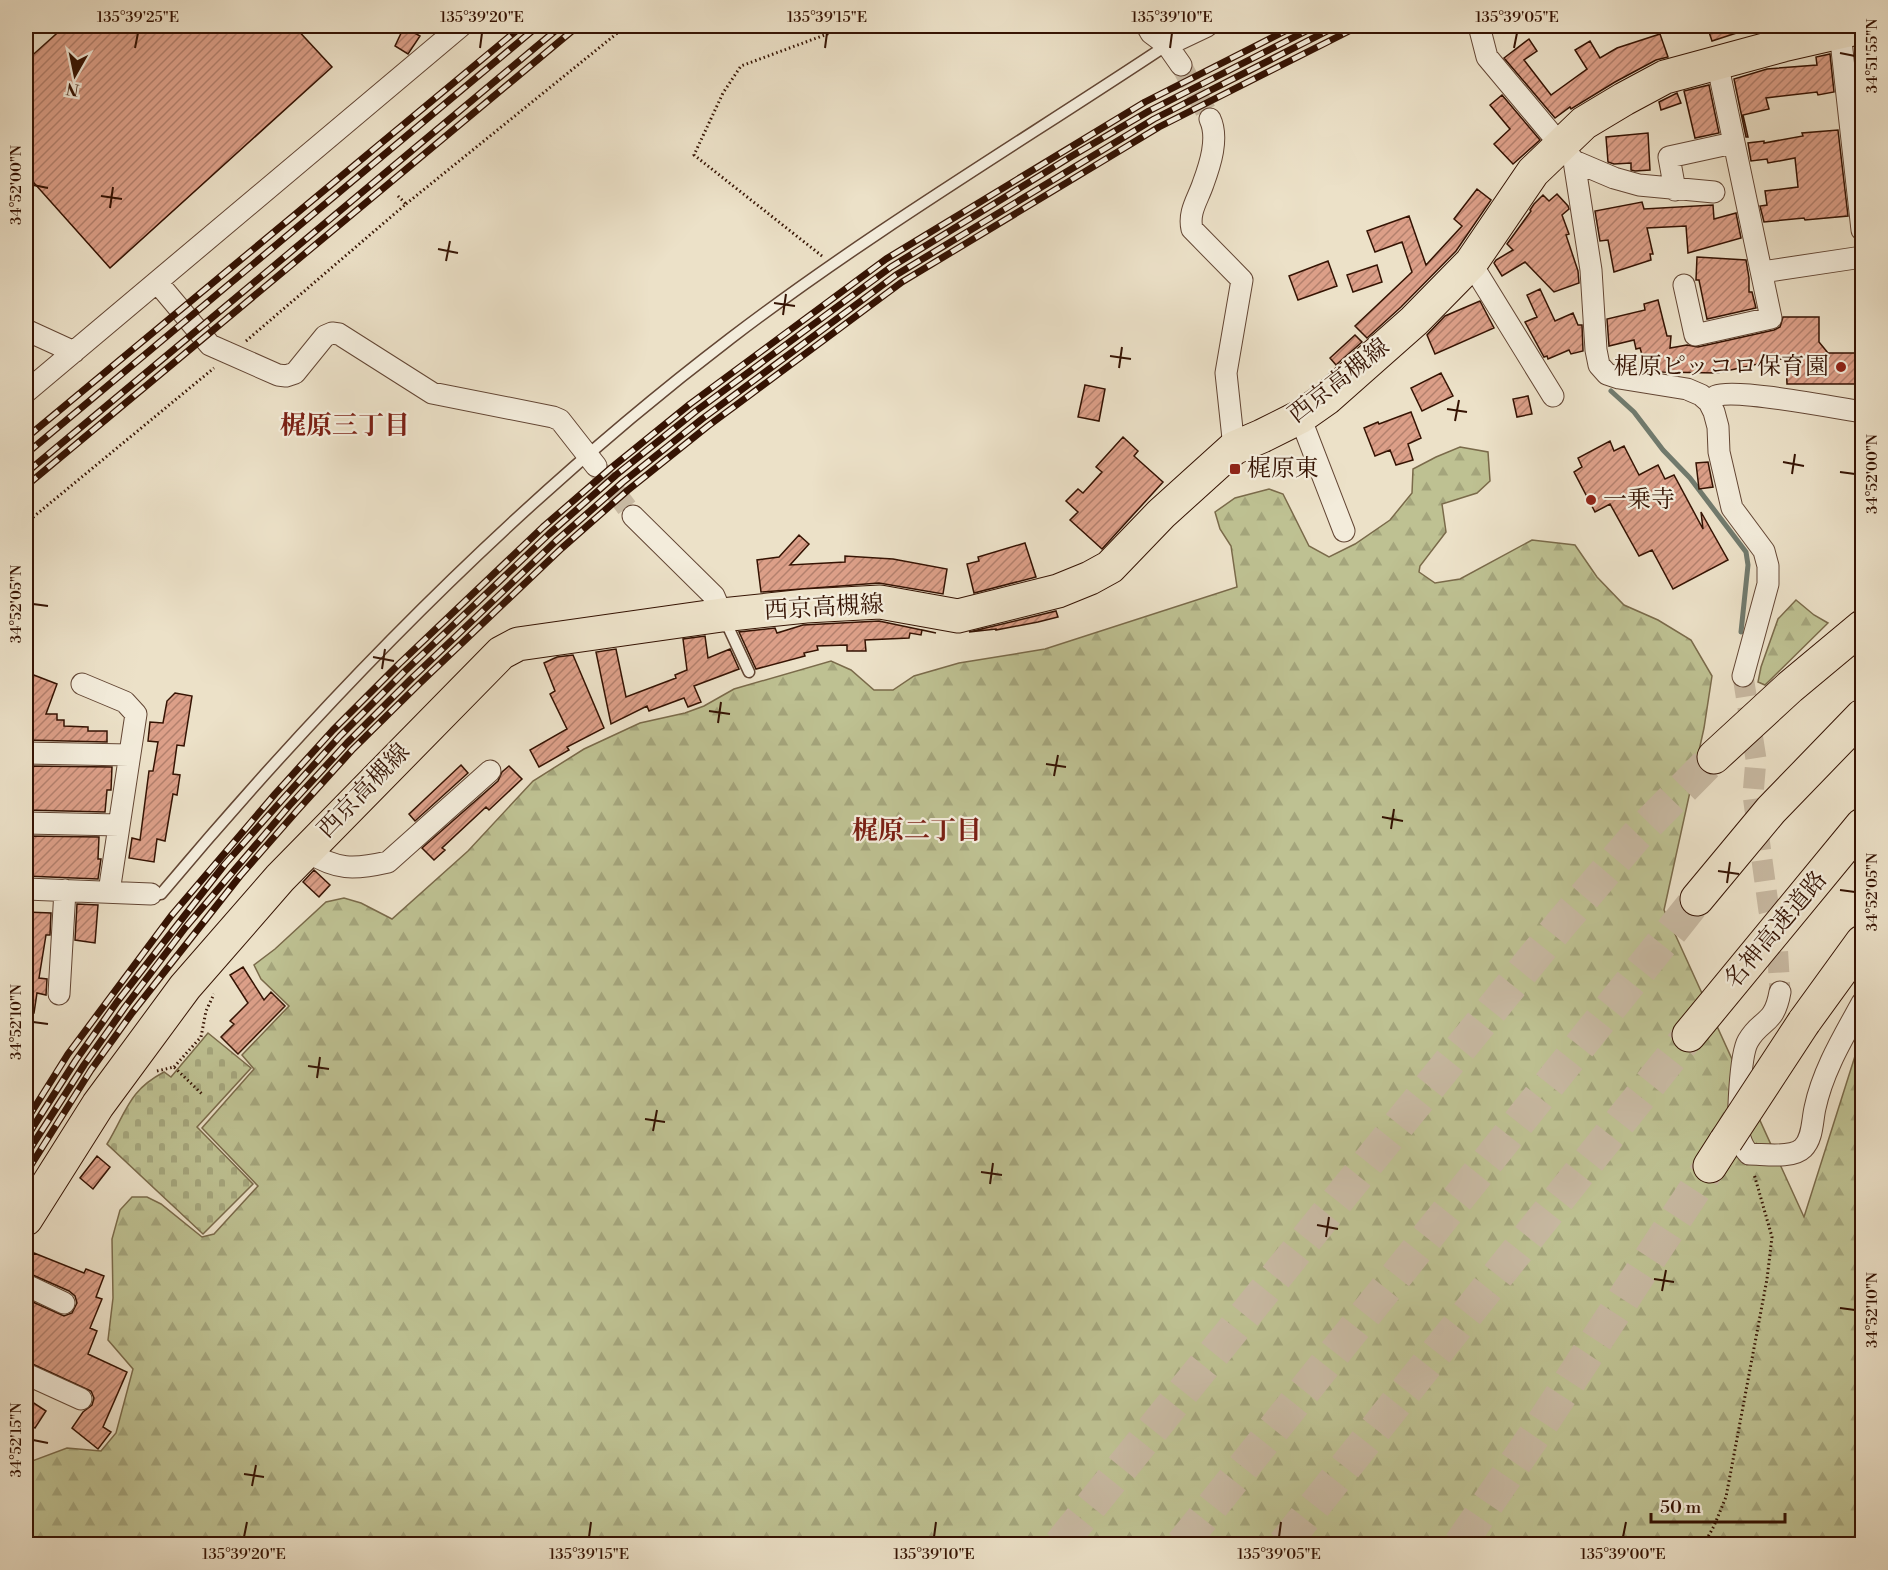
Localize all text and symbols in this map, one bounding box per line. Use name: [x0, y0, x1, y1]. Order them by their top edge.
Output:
text: 135°39'25"E: [97, 8, 179, 27]
text: 135°39'20"E: [440, 8, 524, 27]
text: 135°39'15"E: [787, 8, 867, 27]
text: 135°39'10"E: [1131, 8, 1213, 27]
text: 135°39'05"E: [1475, 8, 1559, 27]
text: 34°51'55"N: [1863, 19, 1882, 93]
north arrow: [45, 45, 105, 105]
text: N: [65, 78, 81, 100]
text: 34°52'00"N: [7, 145, 26, 225]
street label: 西京高槻線: [1282, 332, 1396, 430]
place label: 梶原ピッコロ保育園: [1614, 352, 1829, 382]
marker: 梶原ピッコロ保育園: [1834, 360, 1848, 374]
district label: 梶原三丁目: [280, 410, 410, 442]
text: 34°52'00"N: [1863, 434, 1882, 514]
place label: 梶原東: [1247, 454, 1319, 484]
marker: 梶原東: [1228, 462, 1242, 476]
place label: 一乗寺: [1603, 485, 1675, 515]
marker: 一乗寺: [1584, 493, 1598, 507]
text: 34°52'05"N: [7, 565, 26, 643]
street label: 西京高槻線: [763, 590, 885, 626]
street label: 西京高槻線: [312, 737, 416, 845]
district label: 梶原二丁目: [852, 815, 982, 847]
text: 34°52'05"N: [1863, 853, 1882, 931]
street label: 名神高速道路: [1718, 865, 1834, 995]
text: 34°52'10"N: [7, 984, 26, 1060]
text: 34°52'10"N: [1863, 1272, 1882, 1348]
text: 34°52'15"N: [7, 1403, 26, 1477]
scale bar: [1651, 1486, 1784, 1524]
text: 50 m: [1660, 1496, 1702, 1519]
text: 135°39'20"E: [202, 1545, 286, 1564]
text: 135°39'15"E: [549, 1545, 629, 1564]
text: 135°39'10"E: [893, 1545, 975, 1564]
text: 135°39'05"E: [1237, 1545, 1321, 1564]
text: 135°39'00"E: [1580, 1545, 1666, 1564]

